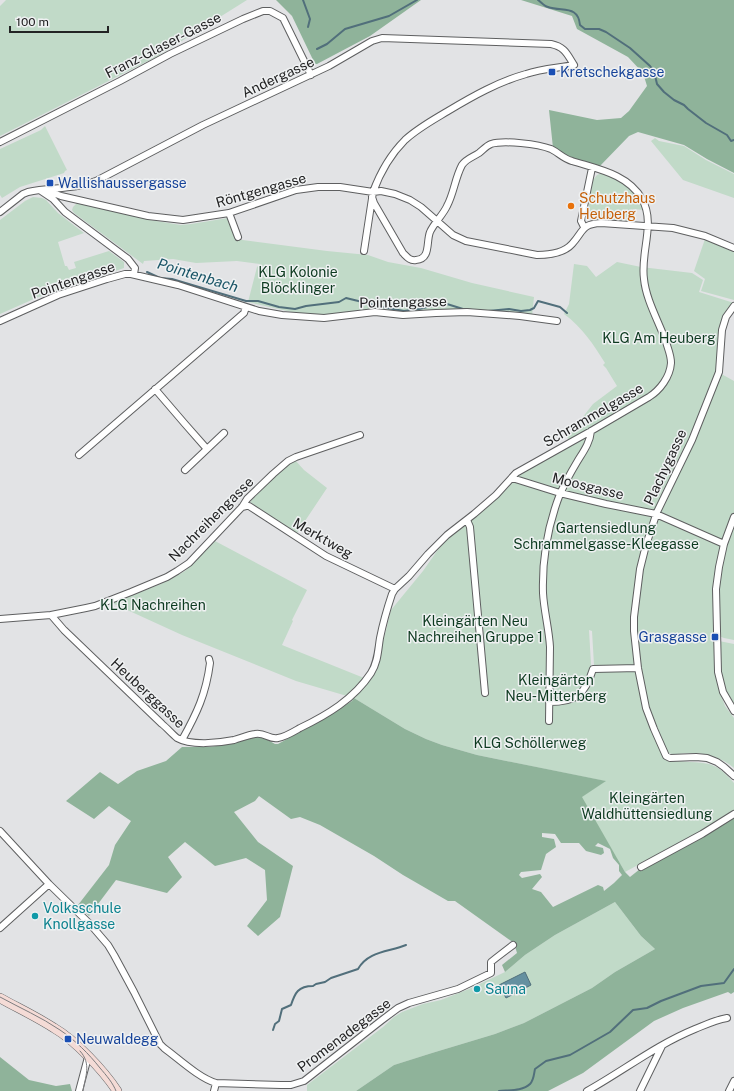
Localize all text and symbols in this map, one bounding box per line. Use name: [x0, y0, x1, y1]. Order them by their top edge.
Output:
scale bar: [10, 8, 108, 34]
street label: Franz-Glaser-Gasse: [102, 9, 224, 81]
text: 100 m: [16, 15, 49, 29]
street label: Andergasse: [239, 53, 317, 101]
place label: Kretschekgasse: [560, 64, 664, 80]
marker: Kretschekgasse: [547, 67, 557, 77]
street label: Röntgengasse: [214, 169, 308, 211]
place label: Wallishaussergasse: [58, 175, 187, 191]
marker: Wallishaussergasse: [45, 178, 55, 188]
place label: Schutzhaus Heuberg: [579, 190, 655, 222]
marker: Schutzhaus Heuberg: [566, 201, 576, 211]
water label: Pointenbach: [155, 255, 241, 295]
street label: Pointengasse: [29, 258, 117, 302]
park label: KLG Kolonie Blöcklinger: [258, 264, 338, 296]
street label: Pointengasse: [359, 293, 447, 311]
park label: KLG Am Heuberg: [602, 330, 716, 346]
street label: Schrammelgasse: [540, 380, 646, 450]
street label: Plachygasse: [640, 427, 690, 507]
street label: Moosgasse: [550, 469, 626, 503]
street label: Nachreihengasse: [165, 473, 257, 565]
street label: Merktweg: [290, 515, 356, 562]
park label: Gartensiedlung Schrammelgasse-Kleegasse: [513, 520, 699, 552]
park label: KLG Nachreihen: [100, 597, 206, 613]
park label: Kleingärten Neu Nachreihen Gruppe 1: [407, 613, 543, 645]
place label: Grasgasse: [639, 629, 707, 645]
marker: Grasgasse: [710, 632, 720, 642]
street label: Heuberggasse: [108, 655, 188, 731]
park label: Kleingärten Neu-Mitterberg: [505, 672, 607, 704]
park label: KLG Schöllerweg: [474, 735, 587, 751]
park label: Kleingärten Waldhüttensiedlung: [582, 790, 713, 822]
place label: Volksschule Knollgasse: [43, 900, 121, 932]
marker: Volksschule Knollgasse: [30, 911, 40, 921]
place label: Sauna: [485, 981, 526, 997]
marker: Sauna: [472, 984, 482, 994]
street label: Promenadegasse: [294, 995, 394, 1075]
place label: Neuwaldegg: [76, 1031, 159, 1047]
marker: Neuwaldegg: [63, 1034, 73, 1044]

